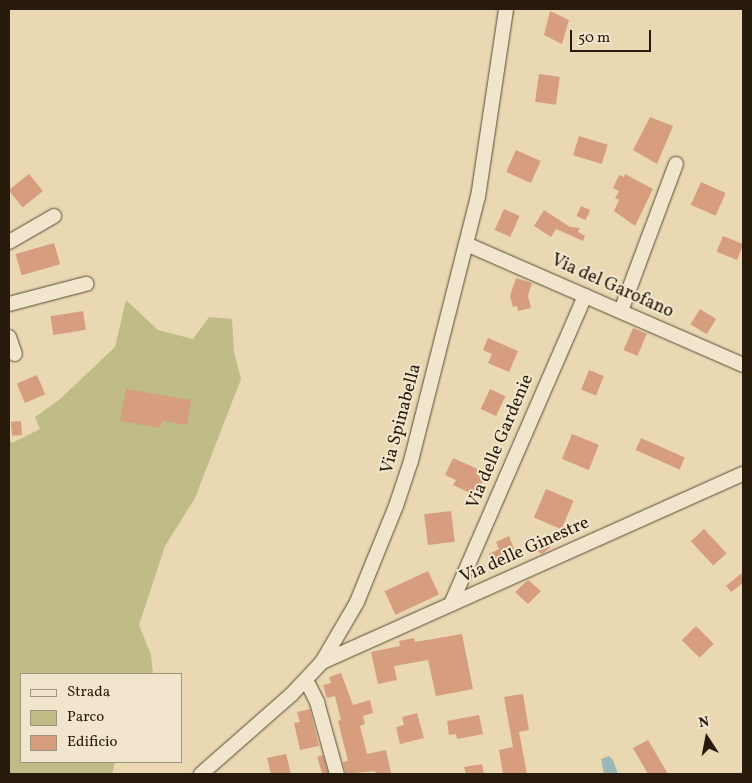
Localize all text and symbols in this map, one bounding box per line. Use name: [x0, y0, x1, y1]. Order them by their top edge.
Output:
scale bar: [572, 20, 653, 52]
text: 50 m: [578, 28, 610, 49]
street label: Via del Garofano: [547, 250, 677, 324]
street label: Via Spinabella: [377, 362, 427, 476]
street label: Via delle Gardenie: [463, 371, 539, 513]
street label: Via delle Ginestre: [457, 513, 593, 589]
legend: [20, 673, 182, 763]
text: Strada: [67, 682, 110, 703]
text: Parco: [67, 707, 104, 728]
text: N: [697, 712, 711, 733]
north arrow: [682, 713, 732, 763]
text: Edificio: [67, 732, 118, 753]

